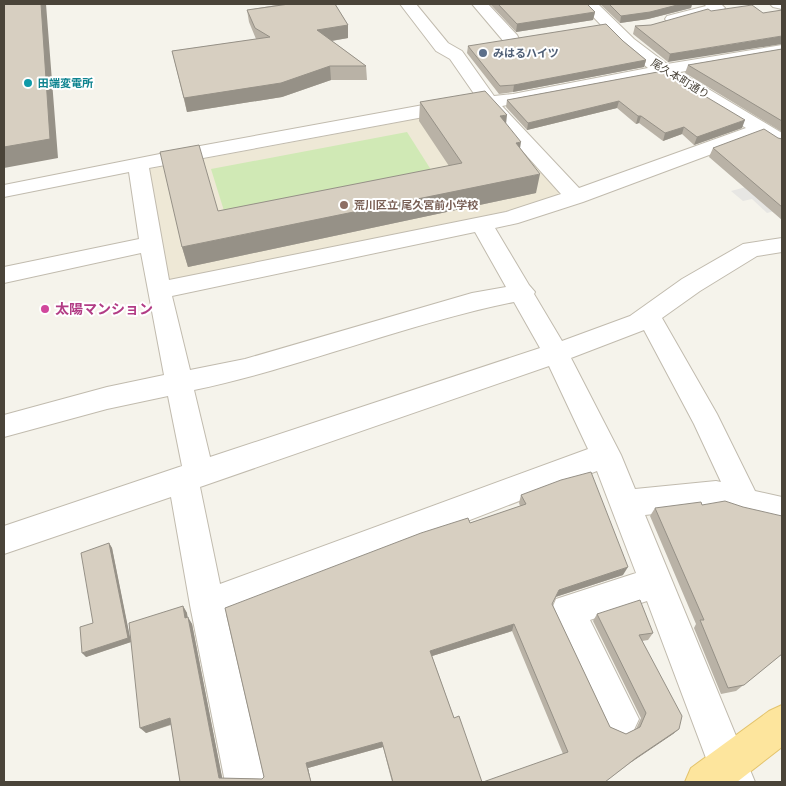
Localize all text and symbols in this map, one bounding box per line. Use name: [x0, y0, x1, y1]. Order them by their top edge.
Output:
marker: みはるハイツ: [477, 47, 489, 59]
place label: みはるハイツ: [493, 47, 559, 60]
street label: 尾久本町通り: [648, 56, 712, 102]
marker: 田端変電所: [22, 77, 34, 89]
place label: 田端変電所: [38, 77, 93, 90]
marker: 荒川区立 尾久宮前小学校: [338, 199, 350, 211]
place label: 荒川区立 尾久宮前小学校: [354, 199, 478, 212]
place label: 太陽マンション: [55, 301, 153, 317]
marker: 太陽マンション: [39, 303, 51, 315]

